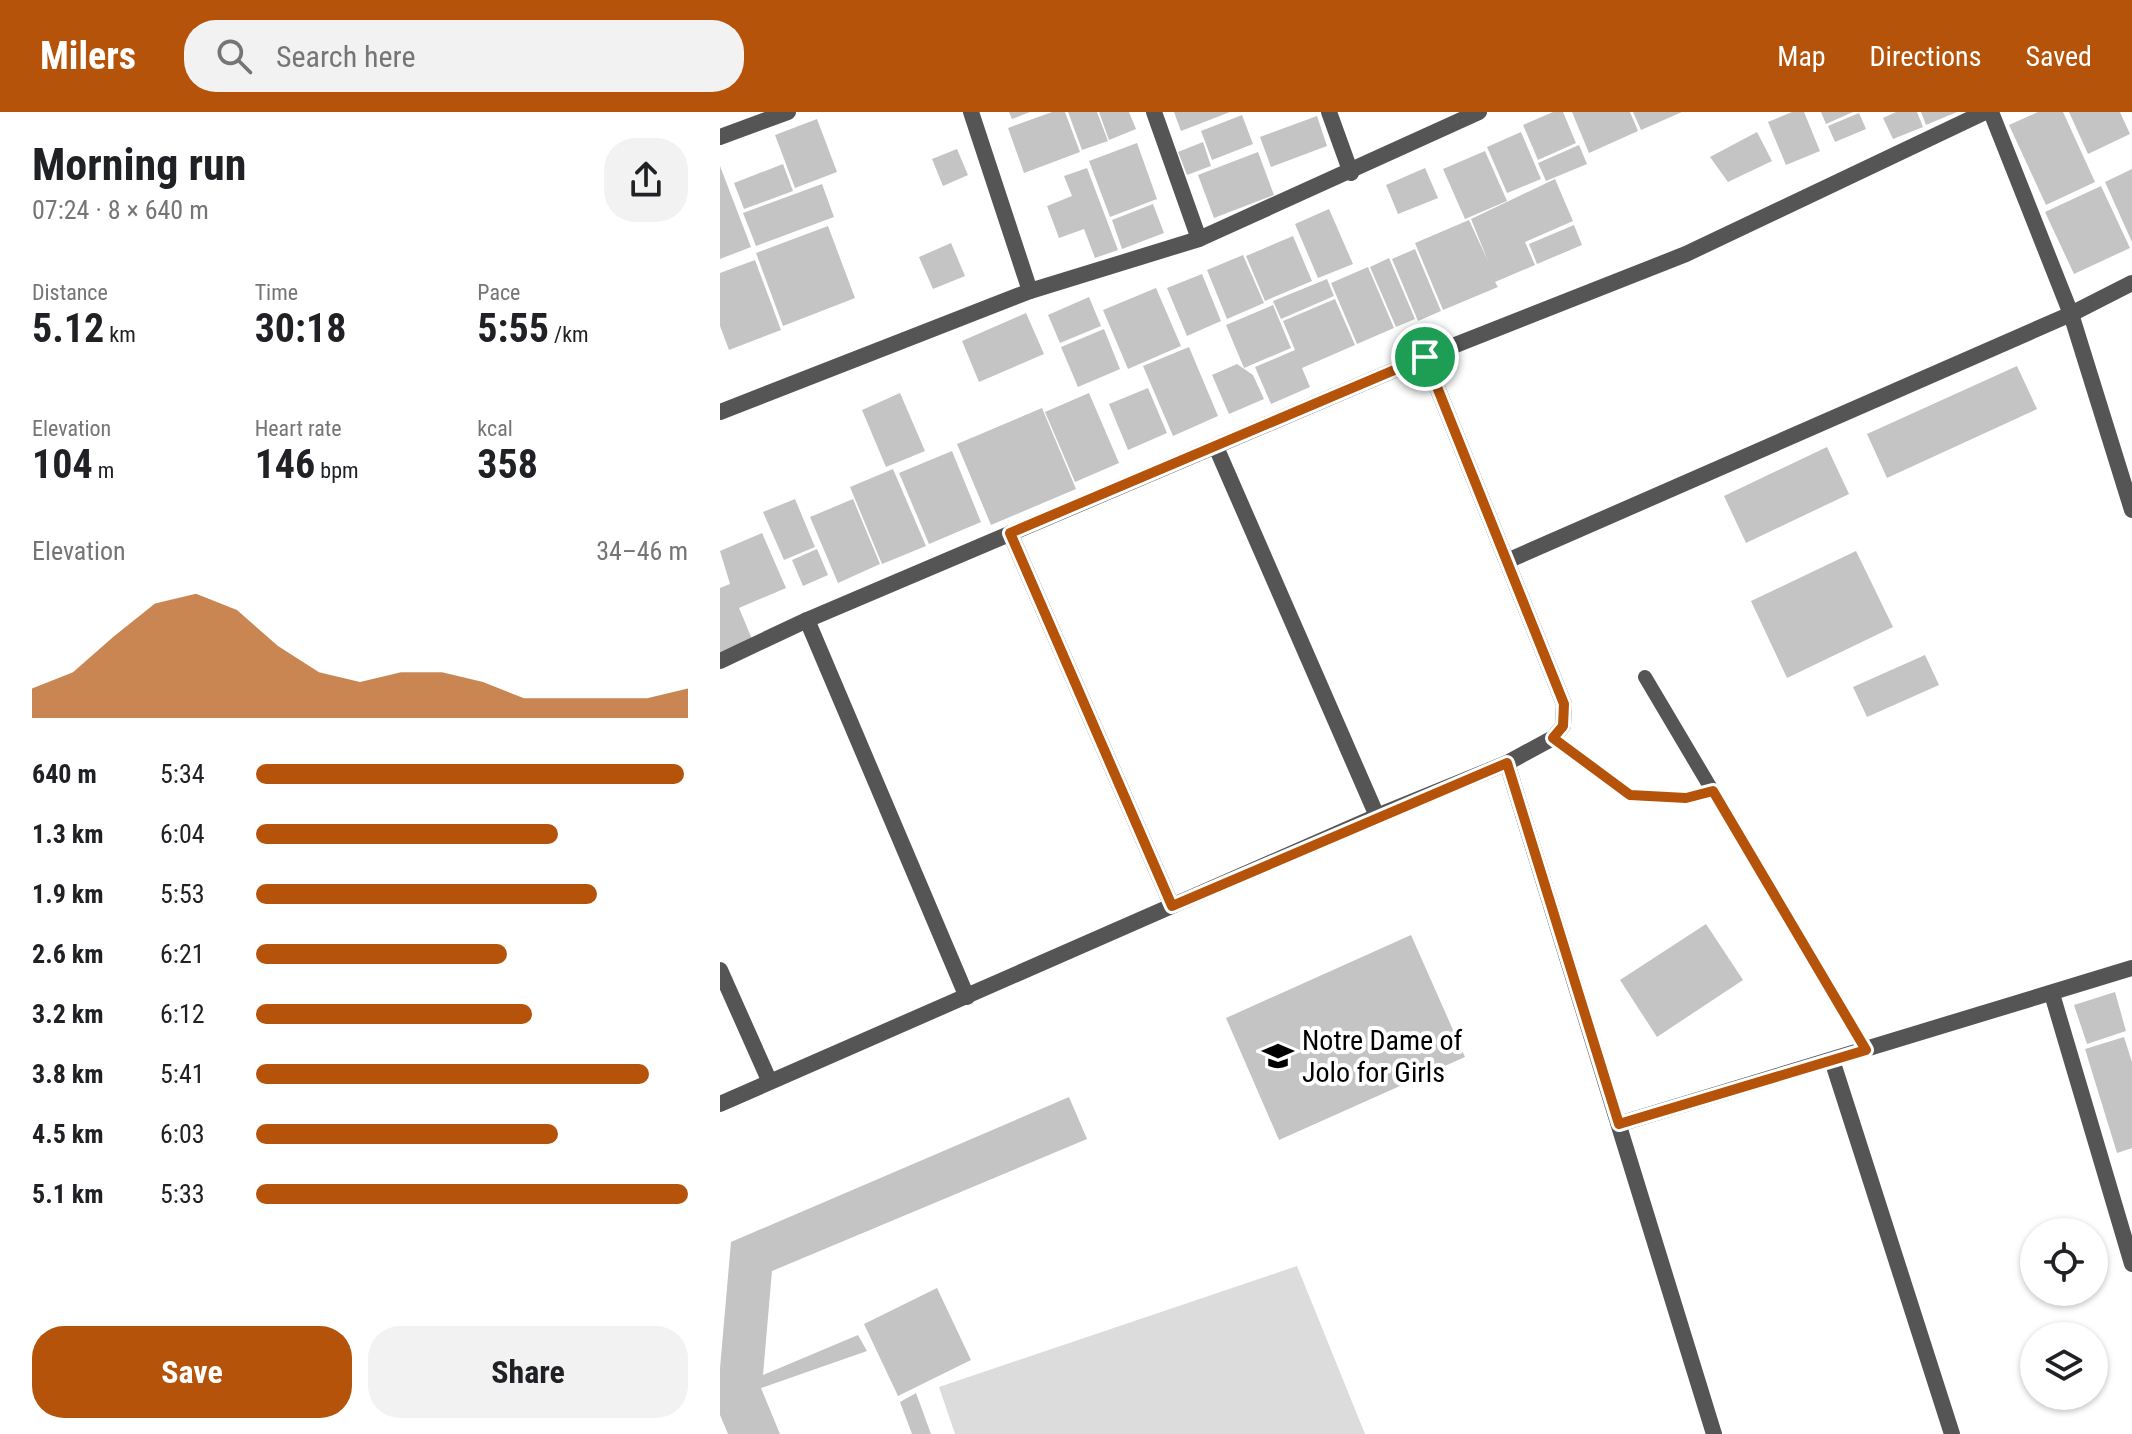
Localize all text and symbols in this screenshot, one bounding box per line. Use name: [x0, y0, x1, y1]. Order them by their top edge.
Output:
search box: [184, 20, 744, 92]
text: Milers: [40, 34, 136, 78]
icon: search: [212, 34, 256, 78]
text: Search here: [276, 39, 416, 74]
text: Map: [1777, 40, 1826, 73]
text: Directions: [1870, 40, 1981, 73]
text: Saved: [2025, 40, 2092, 73]
button: share: [604, 138, 688, 222]
text: Morning run: [32, 139, 246, 191]
text: 07:24 · 8 × 640 m: [32, 195, 209, 225]
text: Distance: [32, 280, 108, 305]
text: Time: [255, 280, 298, 305]
text: Pace: [477, 280, 520, 305]
text: 5.12: [32, 305, 104, 352]
text: 30:18: [255, 305, 346, 352]
text: 5:55: [477, 305, 549, 352]
text: km: [104, 322, 136, 347]
text: /km: [549, 322, 589, 347]
pin: [1391, 323, 1459, 391]
icon: arrive: [1403, 335, 1447, 379]
text: Elevation: [32, 416, 111, 441]
text: Heart rate: [255, 416, 342, 441]
text: kcal: [477, 416, 513, 441]
text: 104: [32, 441, 93, 488]
text: 146: [255, 441, 315, 488]
text: 358: [477, 441, 538, 488]
text: m: [93, 458, 114, 483]
text: bpm: [315, 458, 359, 483]
text: Elevation: [32, 536, 126, 566]
text: 34–46 m: [596, 536, 688, 566]
text: 640 m: [32, 759, 97, 789]
text: 5:34: [160, 759, 205, 789]
text: 1.3 km: [32, 819, 104, 849]
text: 6:04: [160, 819, 205, 849]
text: 1.9 km: [32, 879, 104, 909]
text: 5:53: [160, 879, 205, 909]
text: 2.6 km: [32, 939, 104, 969]
text: 6:21: [160, 939, 205, 969]
text: 3.2 km: [32, 999, 104, 1029]
text: 6:12: [160, 999, 205, 1029]
place label: Notre Dame of Jolo for Girls: [1302, 1024, 1463, 1089]
school or university icon: Notre Dame of Jolo for Girls: [1261, 1039, 1295, 1073]
text: 3.8 km: [32, 1059, 104, 1089]
text: 5:41: [160, 1059, 205, 1089]
text: 4.5 km: [32, 1119, 104, 1149]
text: 6:03: [160, 1119, 205, 1149]
text: 5.1 km: [32, 1179, 104, 1209]
text: 5:33: [160, 1179, 205, 1209]
map controls: [2020, 1218, 2108, 1410]
button: locate: [2020, 1218, 2108, 1306]
button: layers: [2020, 1322, 2108, 1410]
button: Save: [32, 1326, 352, 1418]
button: Share: [368, 1326, 688, 1418]

